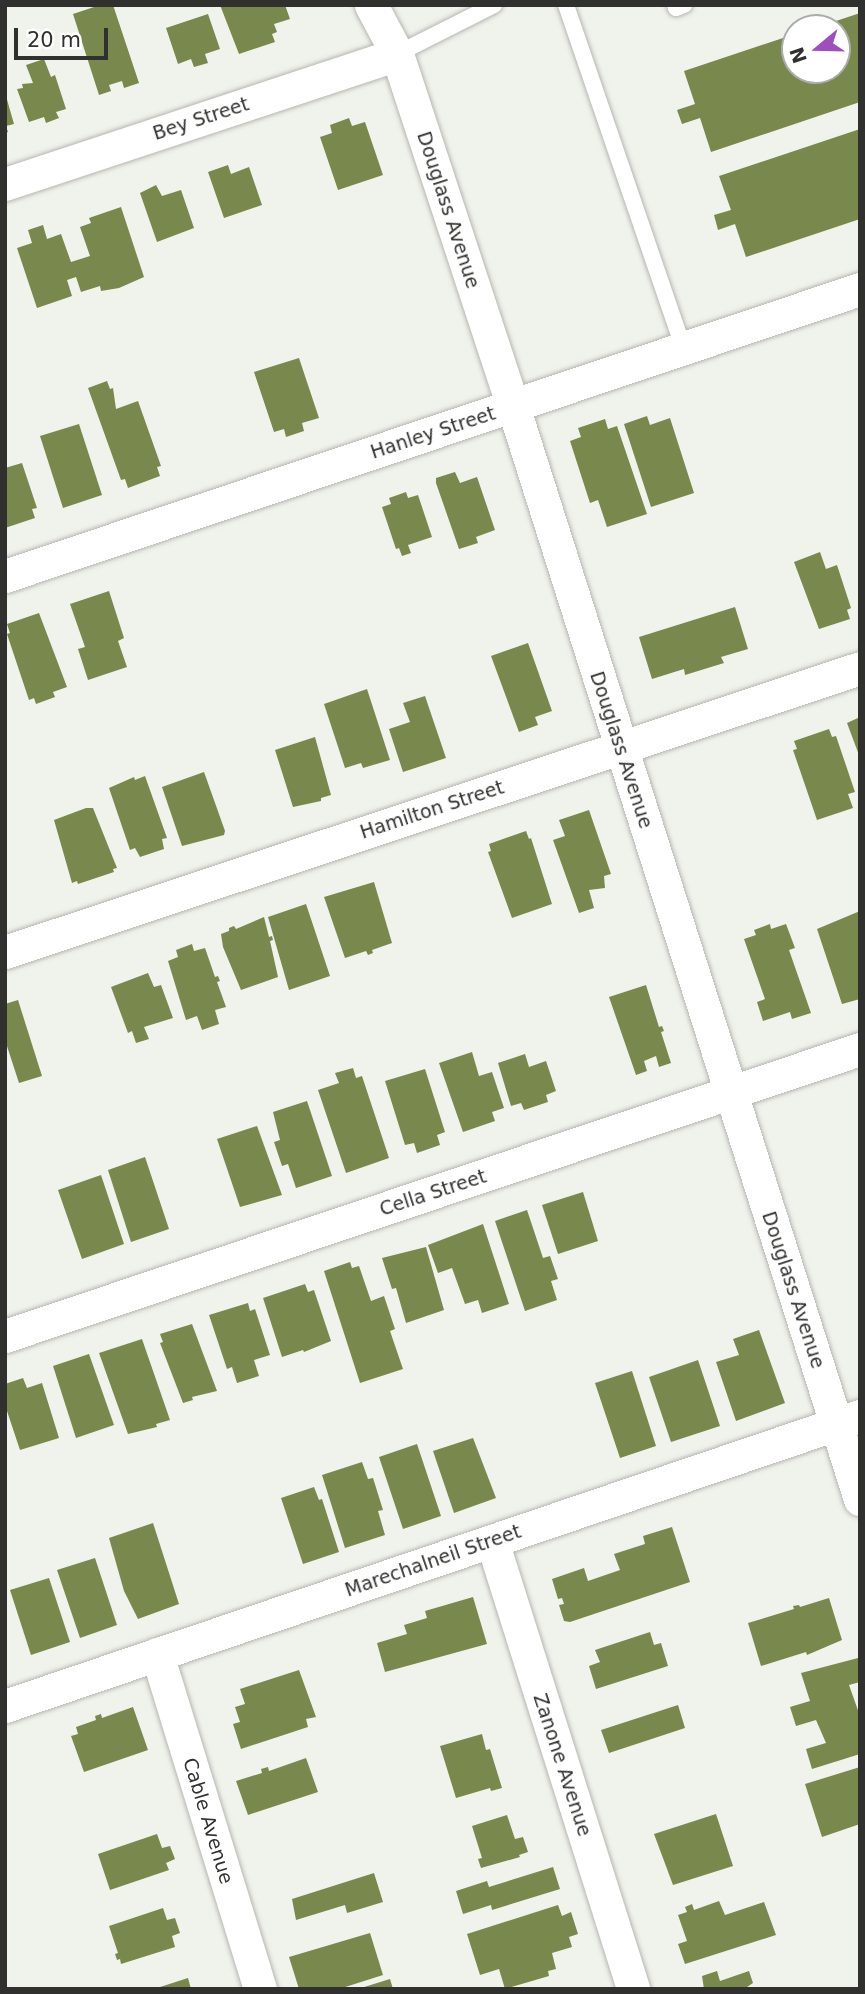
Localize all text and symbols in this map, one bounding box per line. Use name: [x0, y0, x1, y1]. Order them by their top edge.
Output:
scale bar: [18, 14, 112, 58]
north arrow: [781, 14, 851, 84]
text: 20 m: [27, 28, 81, 52]
text: N: [785, 44, 811, 66]
street label: Bey Street: [150, 93, 252, 145]
street label: Douglass Avenue: [412, 129, 484, 291]
street label: Hanley Street: [368, 402, 498, 464]
street label: Douglass Avenue: [585, 669, 657, 831]
street label: Hamilton Street: [357, 776, 507, 844]
street label: Cella Street: [377, 1165, 489, 1221]
street label: Douglass Avenue: [757, 1209, 829, 1371]
street label: Marechalneil Street: [342, 1520, 524, 1602]
street label: Zanone Avenue: [528, 1691, 596, 1839]
street label: Cable Avenue: [178, 1755, 238, 1887]

